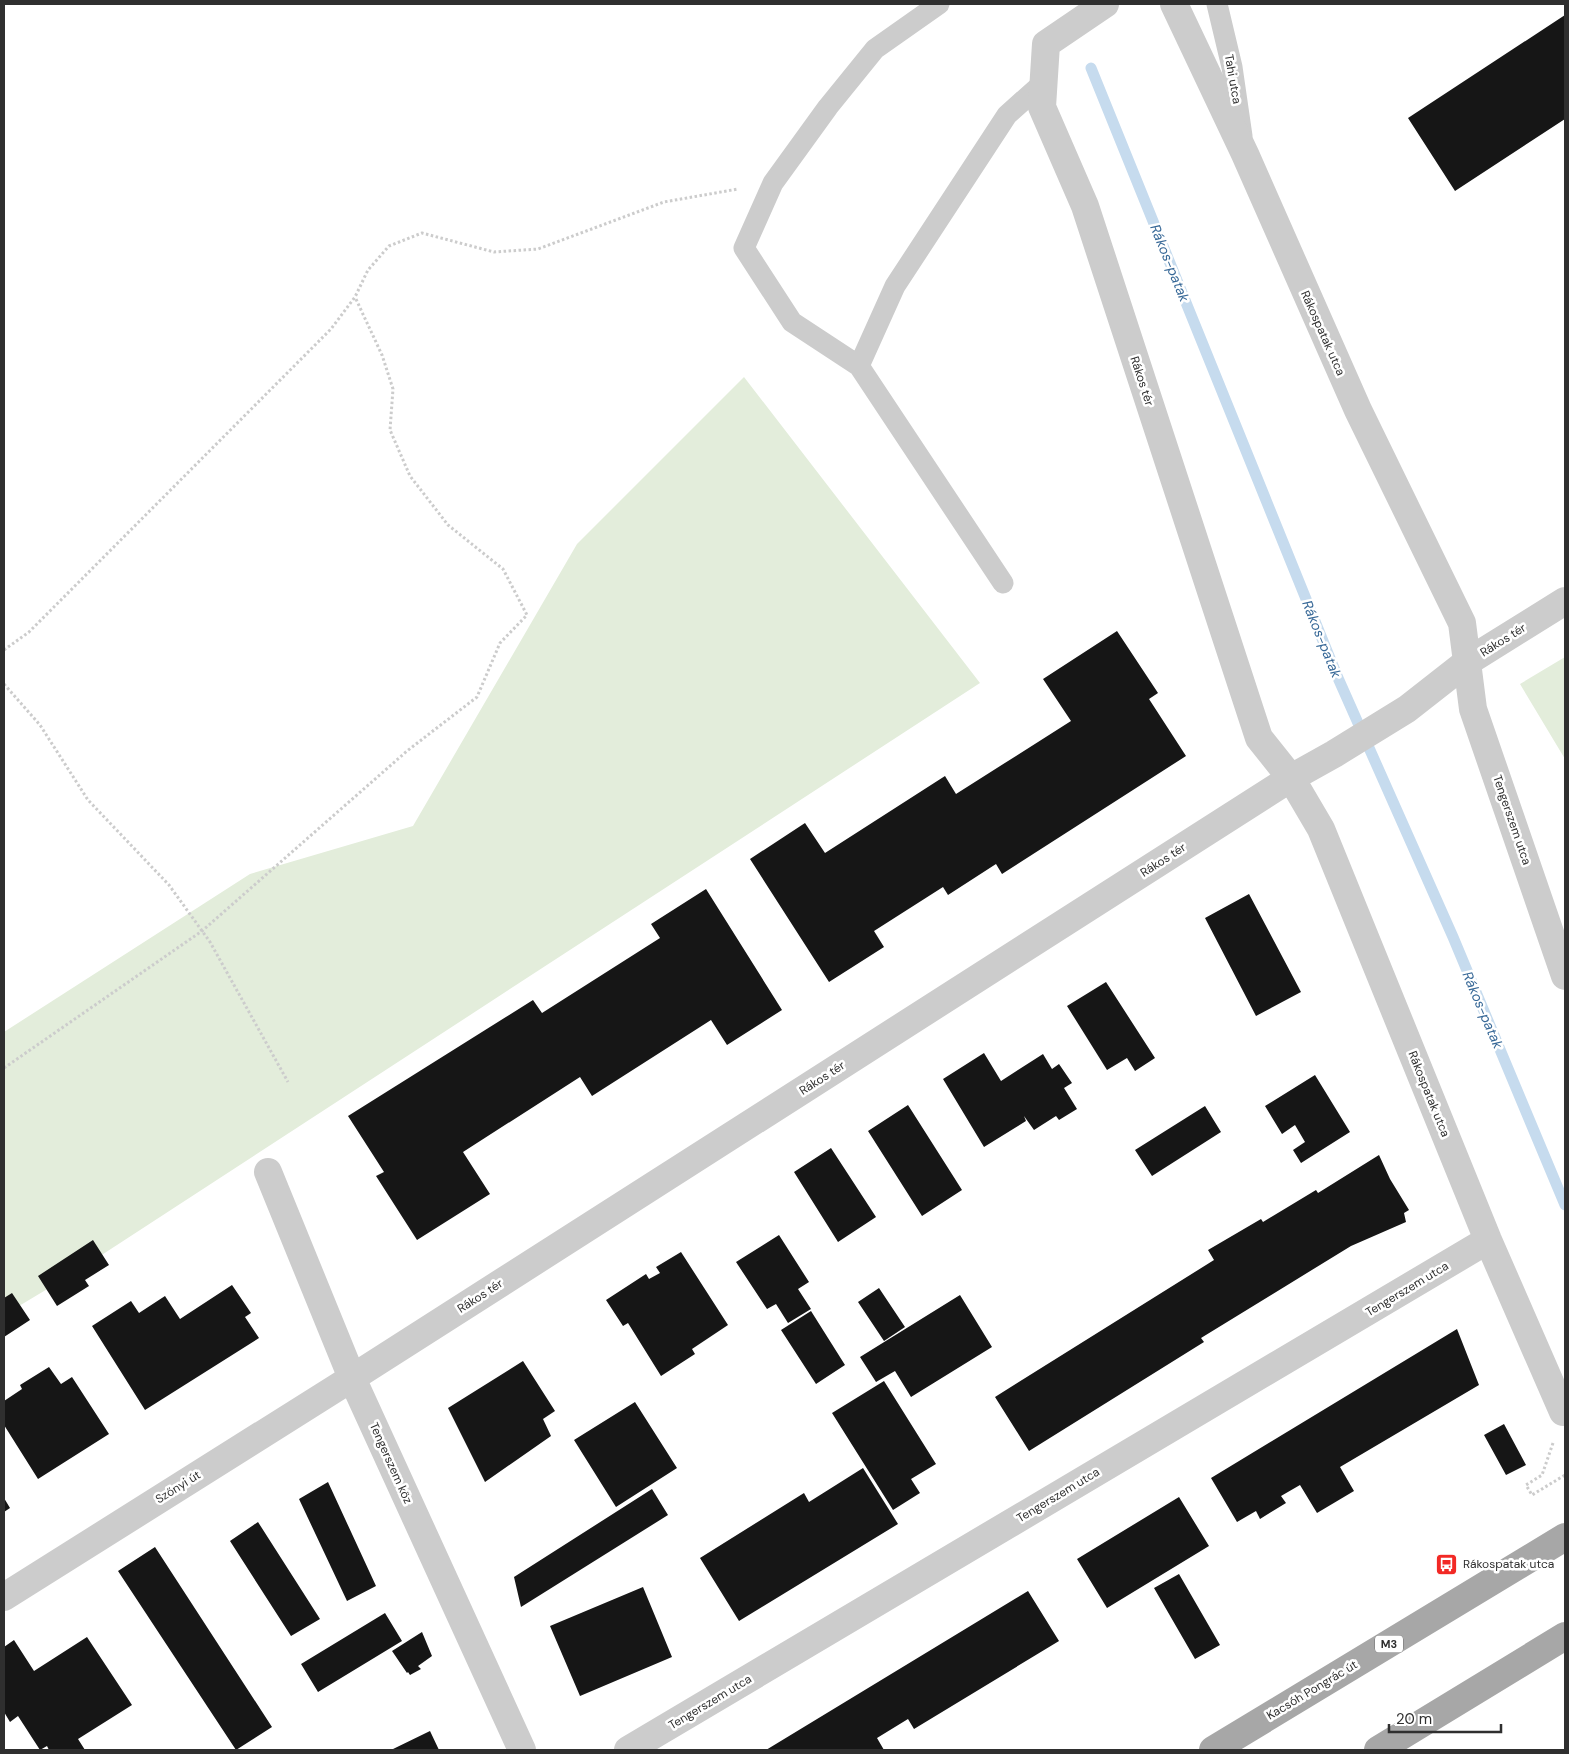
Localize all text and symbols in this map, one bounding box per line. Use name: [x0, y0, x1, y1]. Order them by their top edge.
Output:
street label: Tahi utca: [1221, 53, 1245, 105]
water label: Rákos-patak: [1146, 221, 1194, 305]
street label: Rákospatak utca: [1297, 288, 1349, 378]
street label: Rákos tér: [1126, 354, 1158, 408]
water label: Rákos-patak: [1298, 597, 1346, 681]
street label: Rákos tér: [1477, 619, 1529, 660]
street label: Tengerszem utca: [1489, 773, 1535, 867]
street label: Rákos tér: [1137, 839, 1189, 881]
water label: Rákos-patak: [1459, 969, 1508, 1052]
street label: Rákospatak utca: [1404, 1049, 1454, 1139]
street label: Rákos tér: [796, 1057, 848, 1099]
street label: Tengerszem utca: [1363, 1258, 1451, 1320]
street label: Rákos tér: [454, 1275, 506, 1317]
street label: Tengerszem köz: [366, 1420, 416, 1506]
street label: Tengerszem utca: [1014, 1464, 1102, 1526]
street label: Szőnyi út: [152, 1467, 204, 1507]
bus stop icon: Rákospatak utca: [1435, 1552, 1459, 1576]
place label: Rákospatak utca: [1463, 1556, 1554, 1572]
road number: M3: [1375, 1636, 1403, 1652]
street label: Kacsóh Pongrác út: [1264, 1656, 1361, 1723]
street label: Tengerszem utca: [666, 1671, 754, 1733]
scale bar: [1389, 1702, 1502, 1734]
text: 20 m: [1396, 1709, 1432, 1729]

